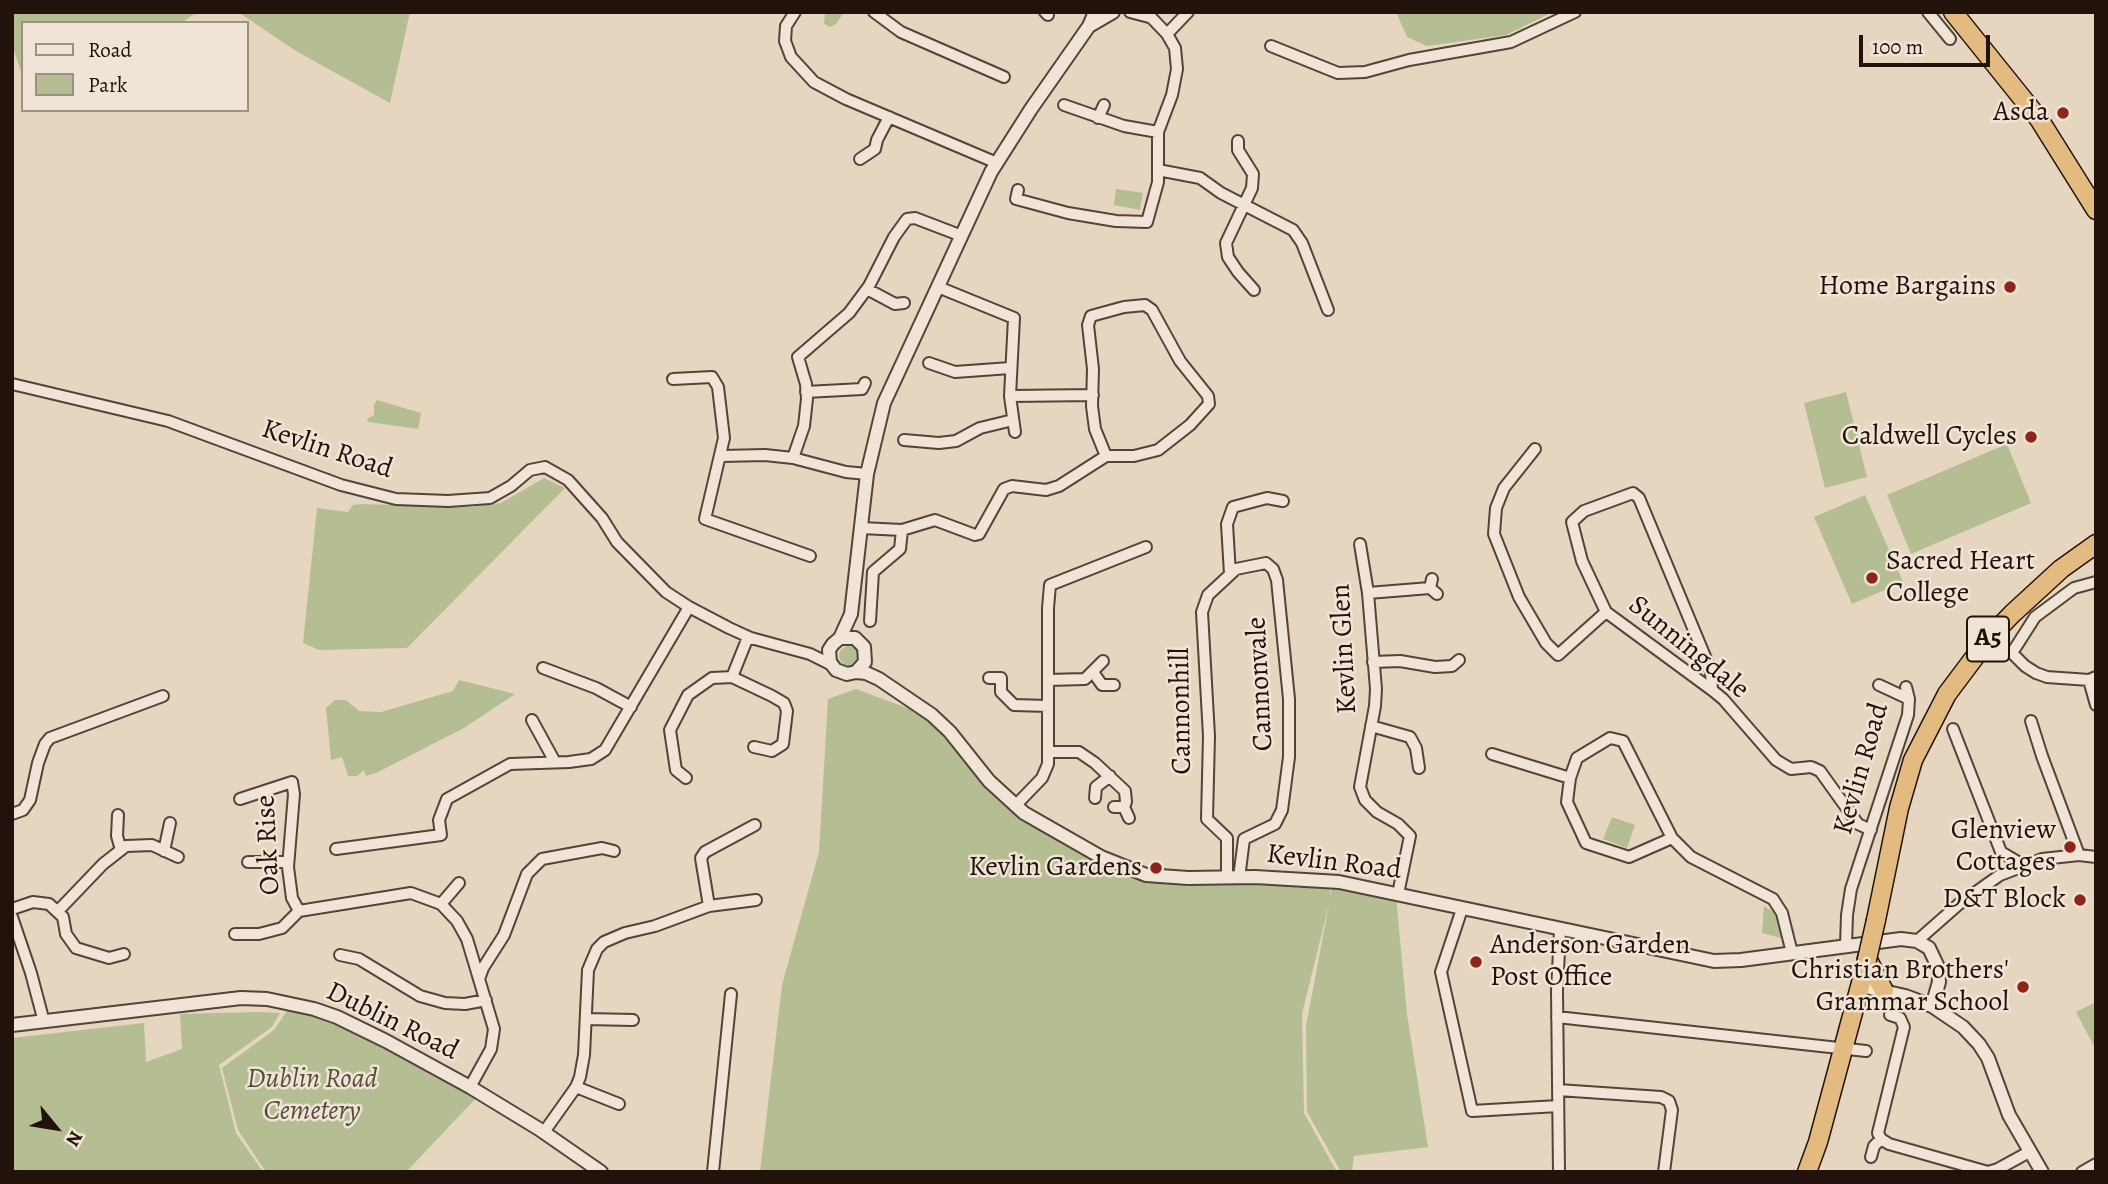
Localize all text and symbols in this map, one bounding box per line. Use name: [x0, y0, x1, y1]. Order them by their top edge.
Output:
legend: [21, 21, 248, 112]
scale bar: [1863, 21, 1994, 65]
text: 100 m: [1872, 33, 1923, 61]
text: Road: [88, 36, 132, 64]
text: Park: [88, 71, 127, 99]
place label: Asda: [1993, 96, 2049, 130]
marker: Asda: [2055, 105, 2071, 121]
place label: Home Bargains: [1818, 270, 1996, 304]
marker: Home Bargains: [2002, 279, 2018, 295]
street label: Kevlin Road: [257, 413, 397, 487]
place label: Caldwell Cycles: [1842, 420, 2017, 454]
marker: Caldwell Cycles: [2023, 429, 2039, 445]
place label: Sacred Heart College: [1886, 545, 2035, 611]
marker: Sacred Heart College: [1864, 570, 1880, 586]
street label: Kevlin Glen: [1325, 583, 1365, 715]
street label: Sunningdale: [1621, 589, 1755, 707]
street label: Cannonvale: [1241, 616, 1281, 752]
road number: A5: [1967, 617, 2009, 662]
street label: Cannonhill: [1164, 647, 1200, 775]
street label: Kevlin Road: [1827, 699, 1897, 839]
street label: Oak Rise: [250, 794, 288, 896]
place label: Glenview Cottages: [1951, 814, 2056, 880]
street label: Kevlin Road: [1265, 838, 1403, 888]
marker: Glenview Cottages: [2062, 839, 2078, 855]
place label: Kevlin Gardens: [969, 851, 1142, 885]
marker: Kevlin Gardens: [1148, 860, 1164, 876]
place label: D&T Block: [1943, 883, 2066, 917]
marker: D&T Block: [2072, 892, 2088, 908]
place label: Anderson Garden Post Office: [1490, 929, 1690, 995]
marker: Anderson Garden Post Office: [1468, 954, 1484, 970]
place label: Christian Brothers' Grammar School: [1791, 954, 2009, 1020]
street label: Dublin Road: [320, 976, 464, 1068]
marker: Christian Brothers' Grammar School: [2015, 979, 2031, 995]
park label: Dublin Road Cemetery: [246, 1063, 378, 1129]
north arrow: [21, 1093, 91, 1163]
text: N: [59, 1126, 89, 1151]

